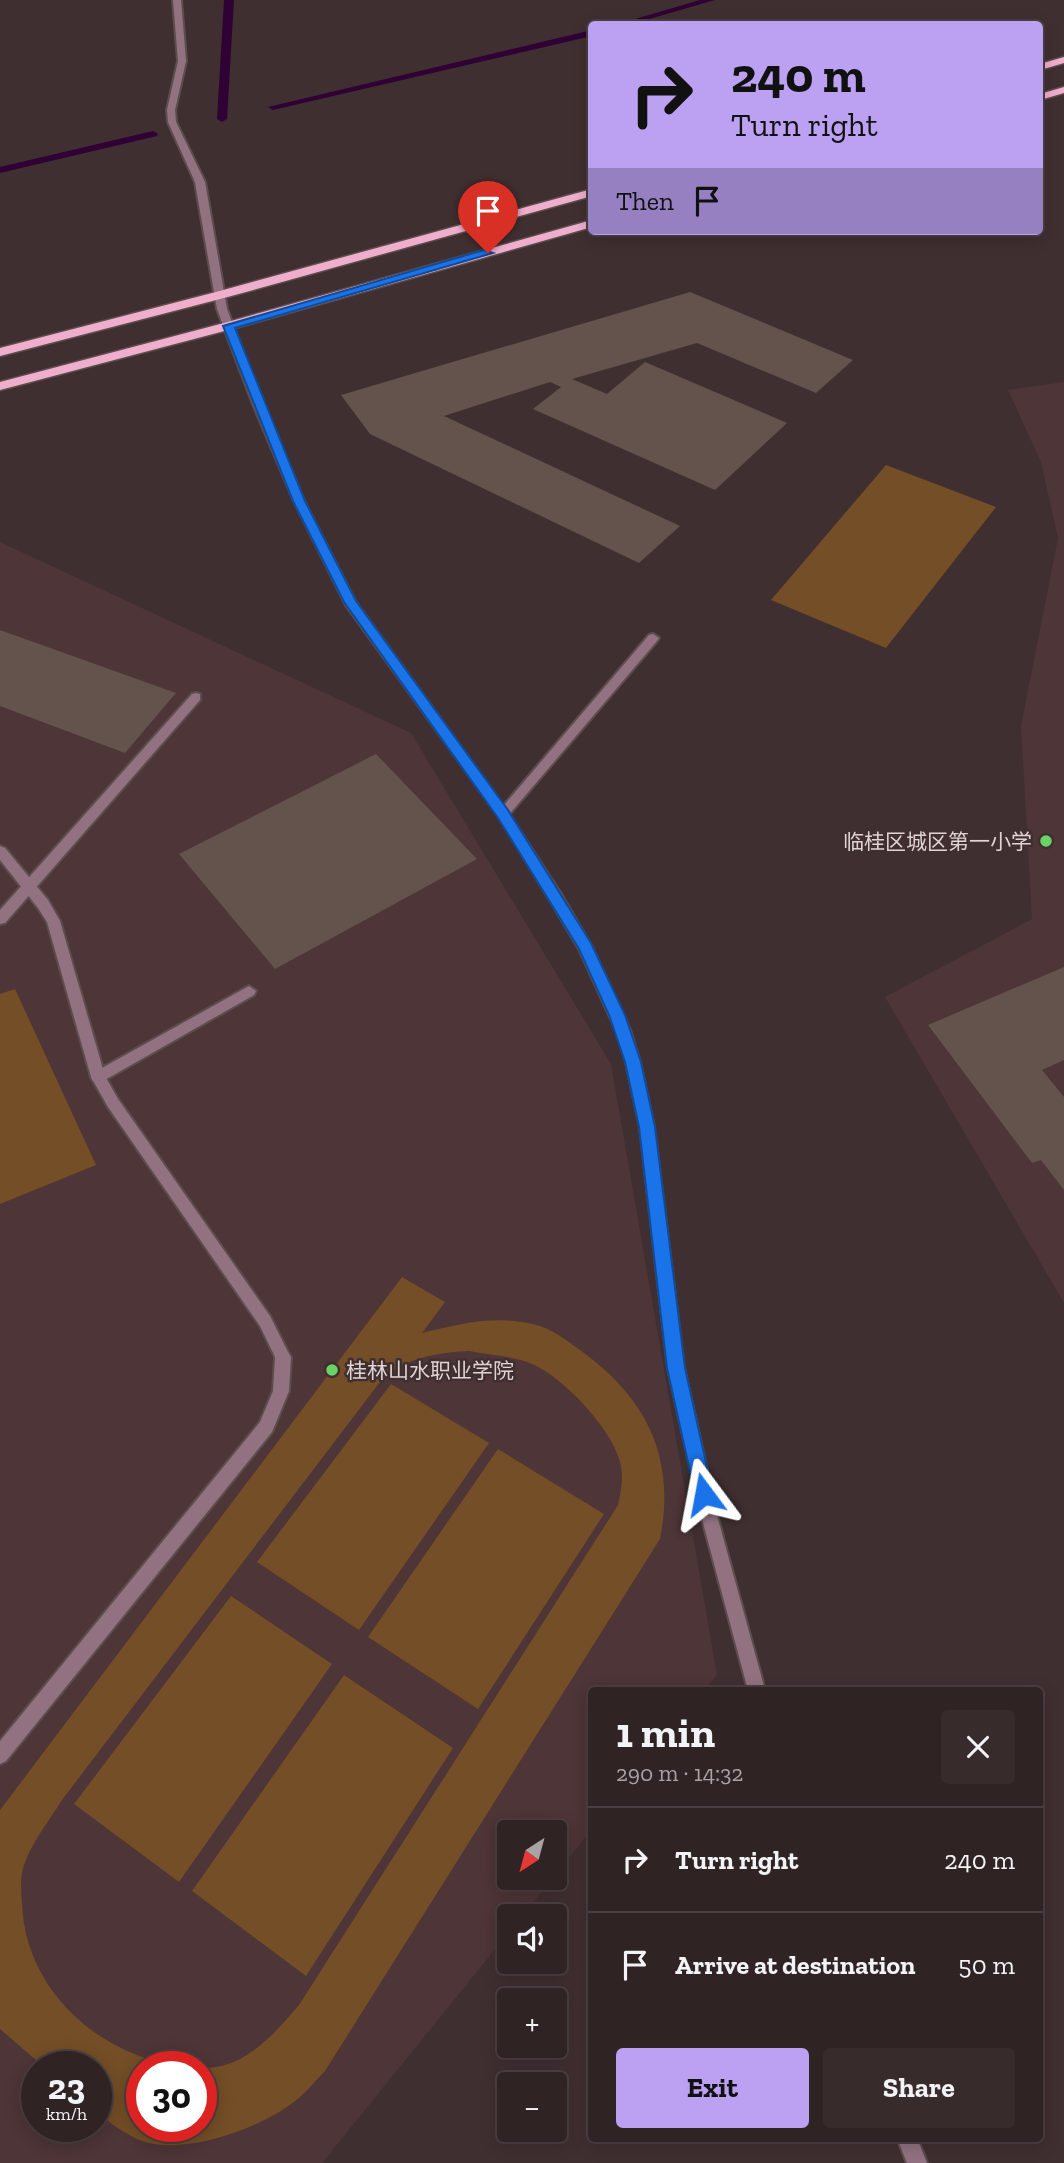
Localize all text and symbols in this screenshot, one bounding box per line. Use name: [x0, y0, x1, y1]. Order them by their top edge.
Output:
text: 240 m: [731, 46, 866, 105]
icon: right: [616, 49, 707, 140]
text: Turn right: [731, 106, 878, 144]
pin: [458, 181, 518, 253]
icon: arrive: [688, 182, 726, 220]
text: Then: [616, 185, 674, 217]
icon: arrive: [469, 192, 507, 230]
place label: 临桂区城区第一小学: [843, 829, 1032, 854]
marker: 临桂区城区第一小学: [1038, 833, 1054, 849]
place label: 桂林山水职业学院: [346, 1358, 514, 1383]
marker: 桂林山水职业学院: [324, 1362, 340, 1378]
position arrow: [667, 1457, 741, 1531]
text: 1 min: [616, 1707, 715, 1758]
button: close: [941, 1710, 1015, 1784]
text: 290 m · 14:32: [616, 1759, 743, 1787]
north arrow: [497, 1820, 567, 1890]
map controls: [497, 1820, 567, 2142]
icon: right: [616, 1841, 654, 1879]
text: Turn right: [675, 1844, 798, 1876]
text: 240 m: [944, 1844, 1015, 1876]
button: sound: [497, 1904, 567, 1974]
icon: arrive: [616, 1946, 654, 1984]
text: Arrive at destination: [675, 1949, 915, 1981]
text: 50 m: [958, 1949, 1015, 1981]
button: +: [497, 1988, 567, 2058]
button: Exit: [616, 2048, 809, 2128]
button: Share: [823, 2048, 1015, 2128]
speed limit sign: 30: [126, 2051, 217, 2142]
text: 23: [48, 2066, 85, 2108]
button: −: [497, 2072, 567, 2142]
text: km/h: [46, 2103, 87, 2125]

